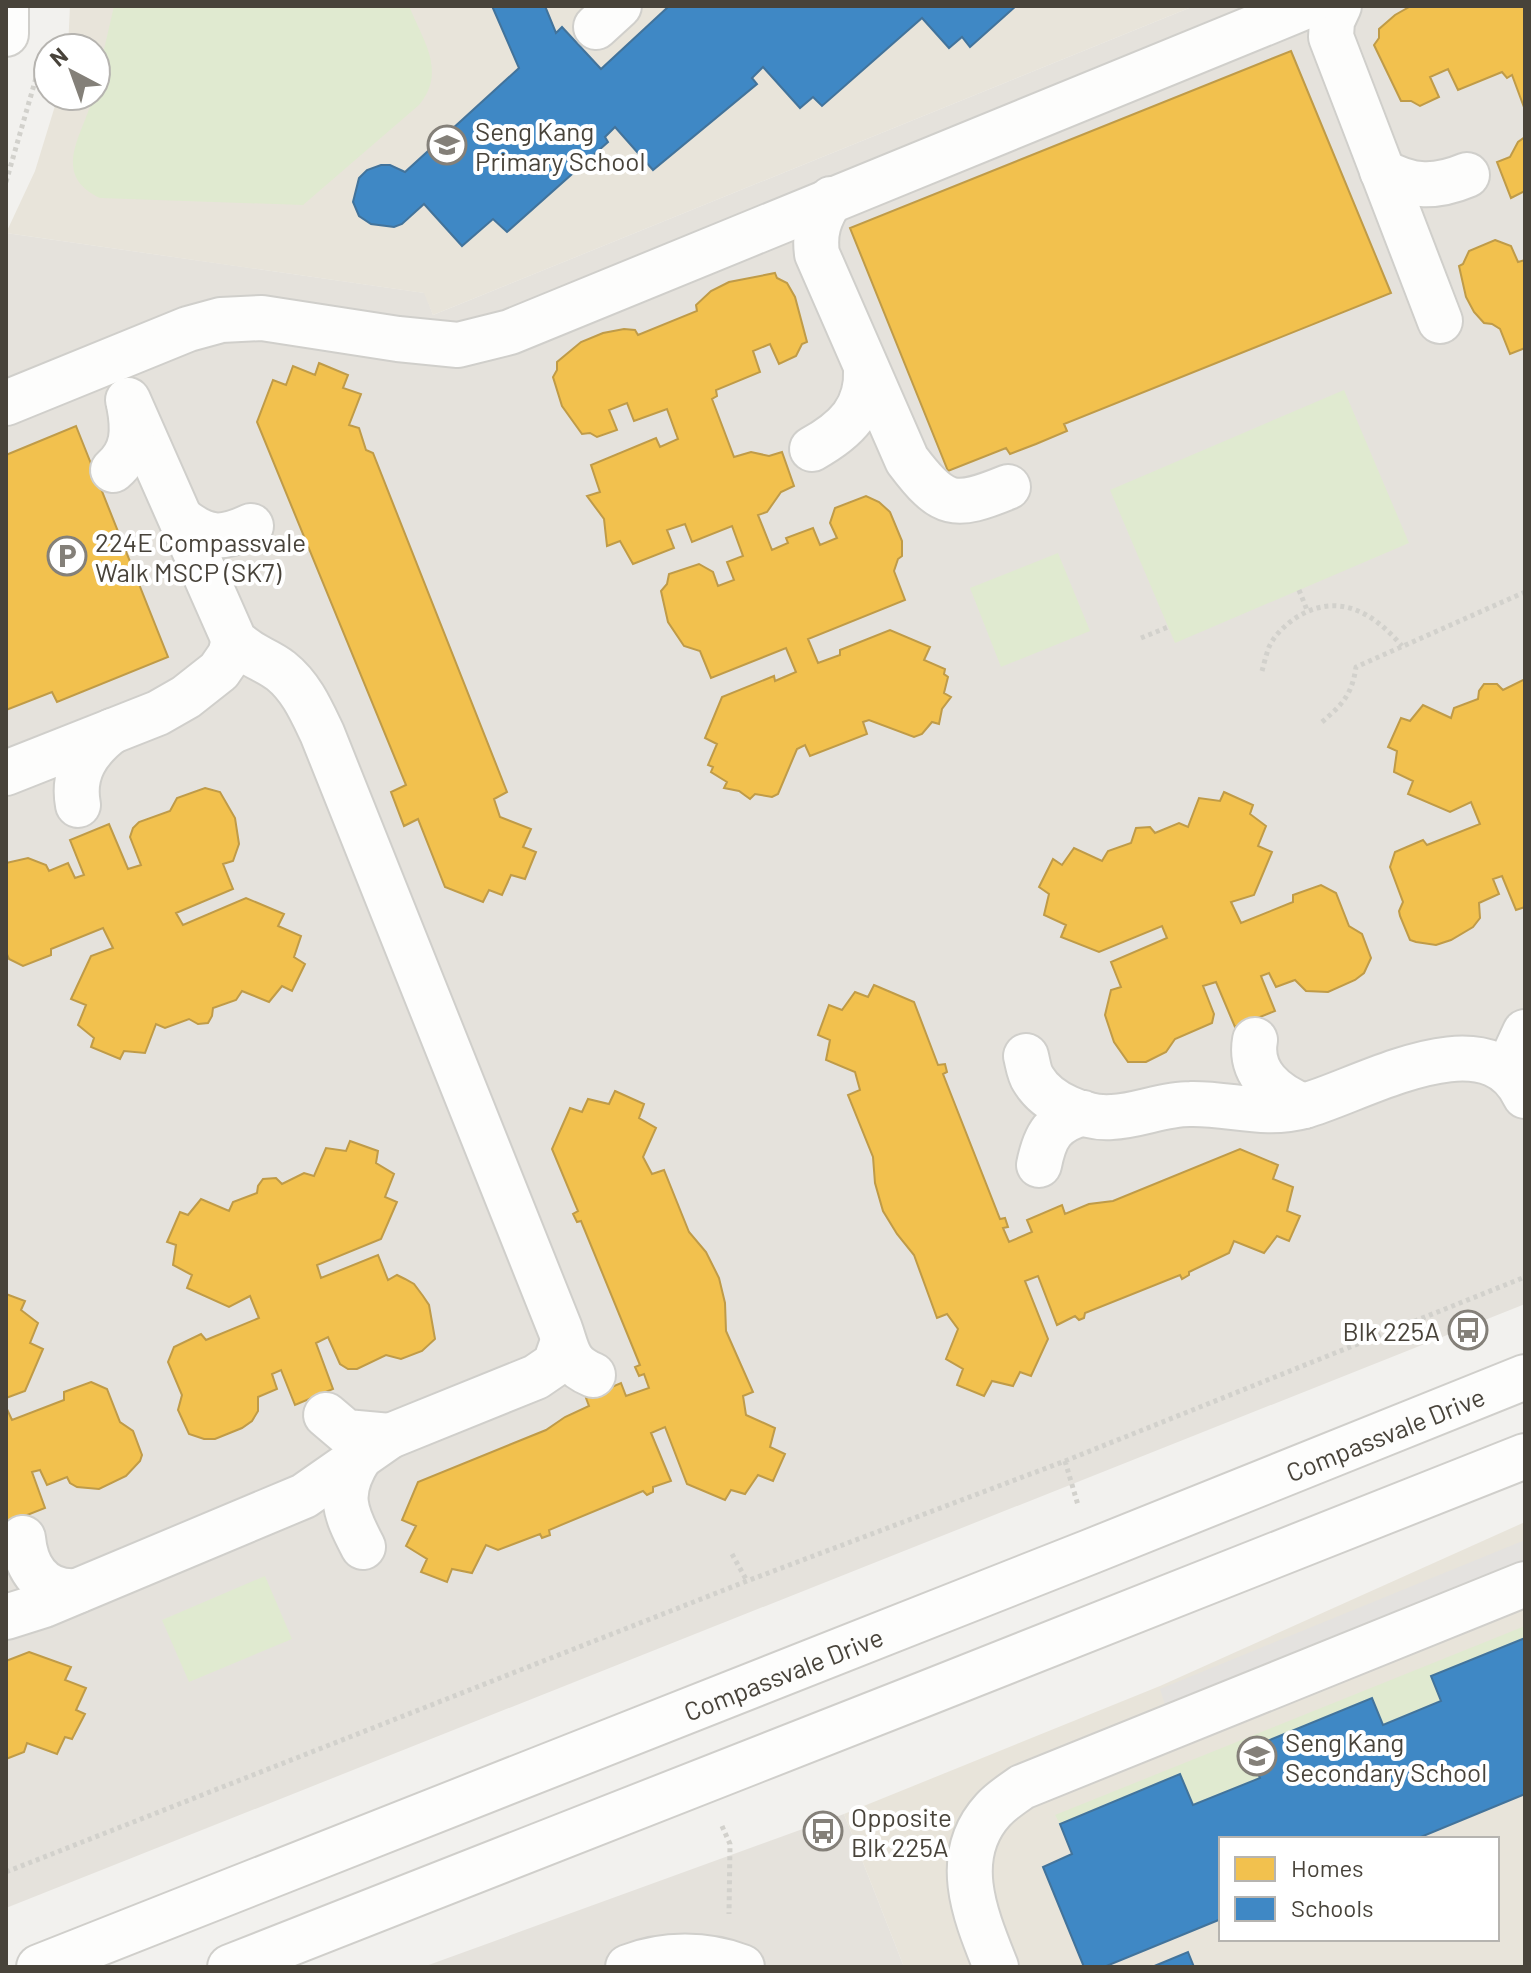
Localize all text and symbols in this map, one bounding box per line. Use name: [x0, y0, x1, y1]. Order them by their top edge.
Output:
north arrow: [32, 32, 112, 112]
text: N: [44, 42, 72, 71]
place label: Seng Kang Primary School: [475, 115, 646, 176]
school or university icon: Seng Kang Primary School: [426, 124, 468, 166]
place label: 224E Compassvale Walk MSCP (SK7): [95, 526, 306, 587]
parking icon: 224E Compassvale Walk MSCP (SK7): [46, 535, 88, 577]
bus stop icon: Blk 225A: [1447, 1309, 1489, 1351]
place label: Blk 225A: [1342, 1315, 1440, 1346]
street label: Compassvale Drive: [1281, 1379, 1489, 1487]
street label: Compassvale Drive: [679, 1620, 887, 1726]
place label: Seng Kang Secondary School: [1285, 1726, 1487, 1787]
school or university icon: Seng Kang Secondary School: [1236, 1735, 1278, 1777]
place label: Opposite Blk 225A: [851, 1801, 952, 1862]
bus stop icon: Opposite Blk 225A: [802, 1810, 844, 1852]
legend: [1219, 1837, 1499, 1941]
text: Homes: [1291, 1853, 1364, 1882]
text: Schools: [1291, 1893, 1374, 1922]

